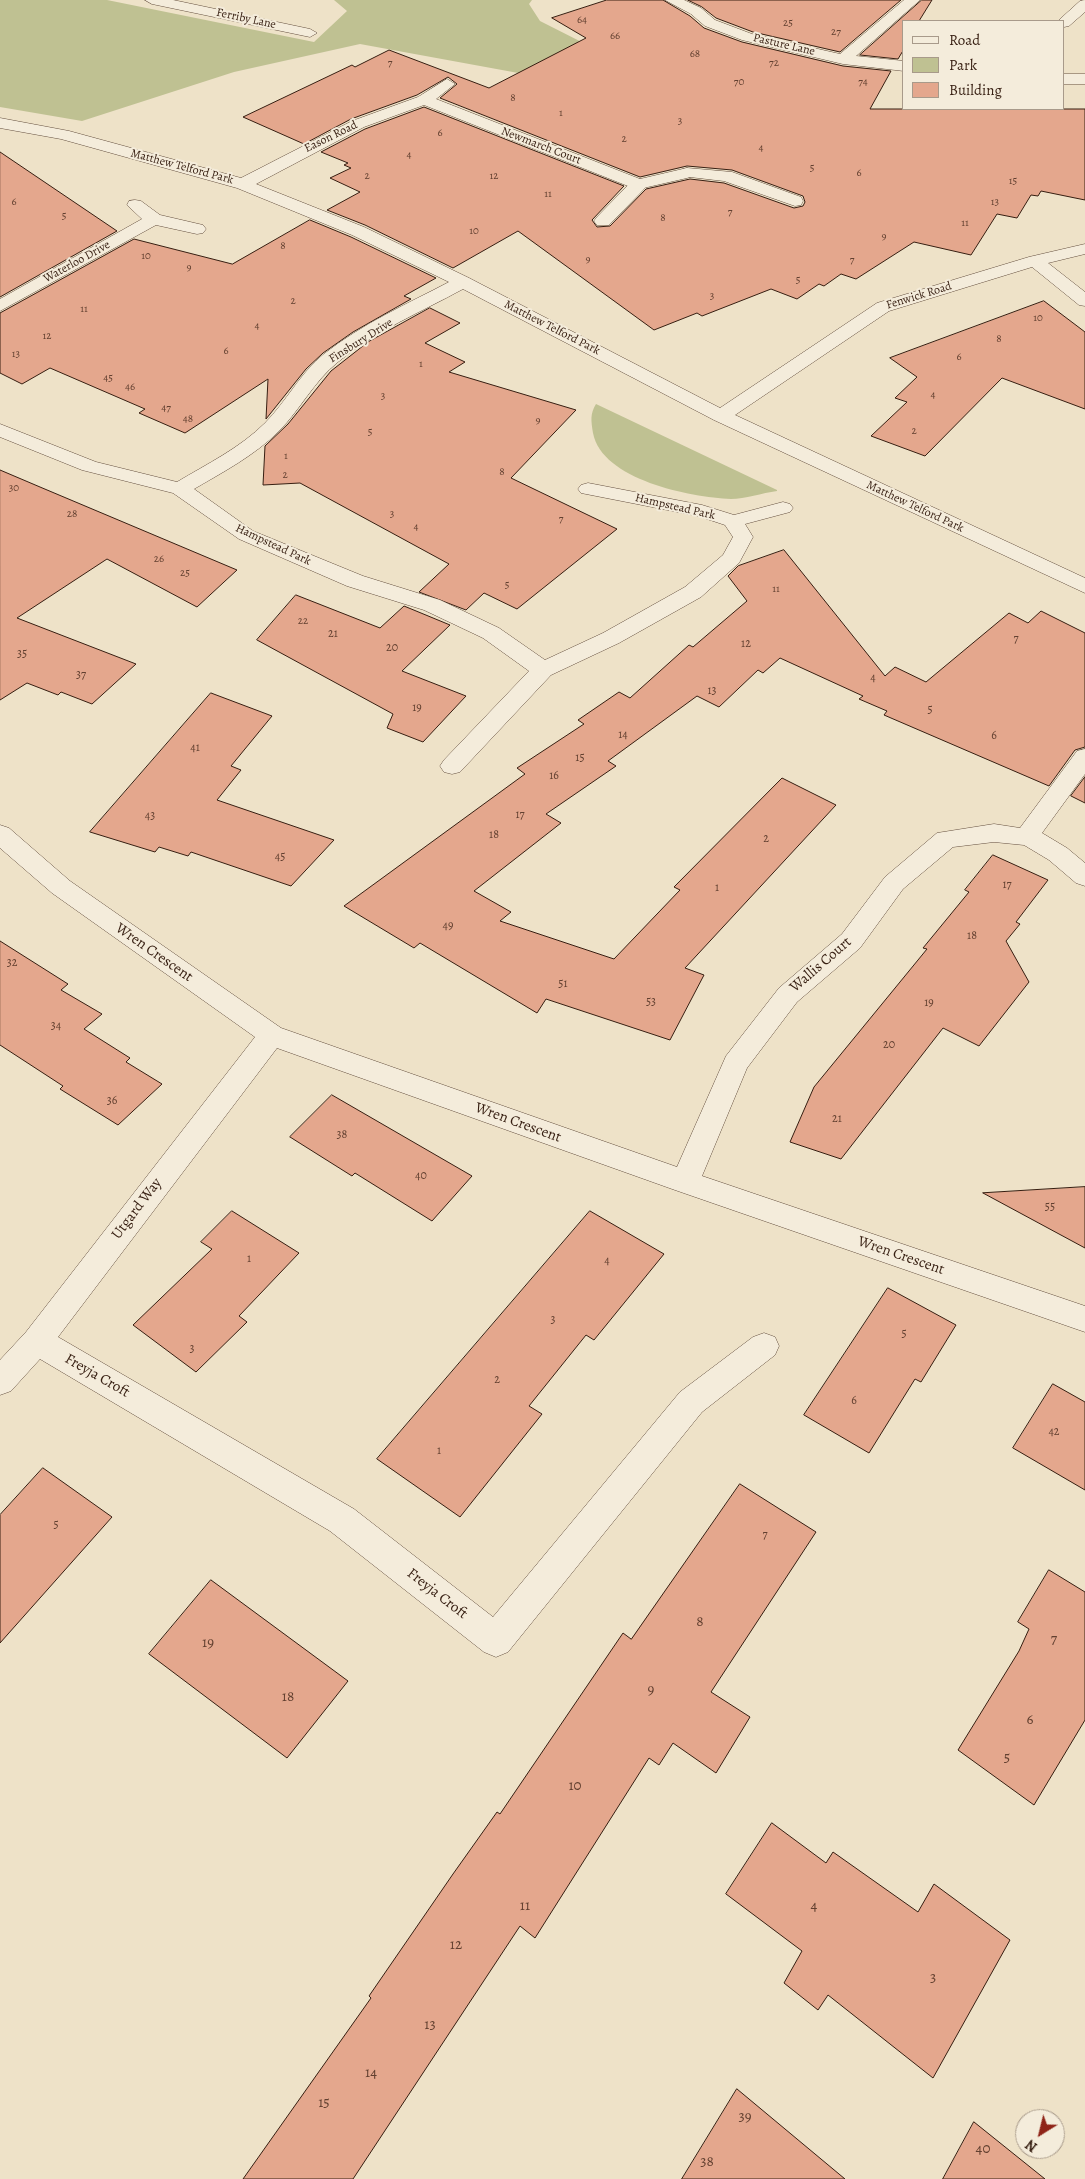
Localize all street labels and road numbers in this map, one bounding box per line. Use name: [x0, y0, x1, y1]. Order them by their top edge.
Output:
street label: Ferriby Lane: [215, 6, 277, 32]
street label: Pasture Lane: [752, 31, 816, 59]
street label: Eason Road: [302, 118, 360, 156]
street label: Newmarch Court: [499, 124, 583, 168]
street label: Matthew Telford Park: [129, 146, 235, 188]
street label: Waterloo Drive: [41, 238, 113, 286]
street label: Fenwick Road: [885, 279, 953, 313]
street label: Matthew Telford Park: [502, 298, 602, 358]
street label: Finsbury Drive: [326, 316, 396, 366]
street label: Matthew Telford Park: [864, 478, 966, 536]
street label: Hampstead Park: [634, 491, 716, 523]
street label: Hampstead Park: [233, 521, 313, 569]
street label: Wren Crescent: [112, 920, 196, 986]
street label: Wallis Court: [787, 933, 855, 997]
street label: Wren Crescent: [472, 1099, 564, 1147]
street label: Utgard Way: [108, 1175, 166, 1243]
street label: Wren Crescent: [855, 1233, 947, 1279]
street label: Freyja Croft: [61, 1350, 133, 1402]
street label: Freyja Croft: [403, 1565, 471, 1623]

